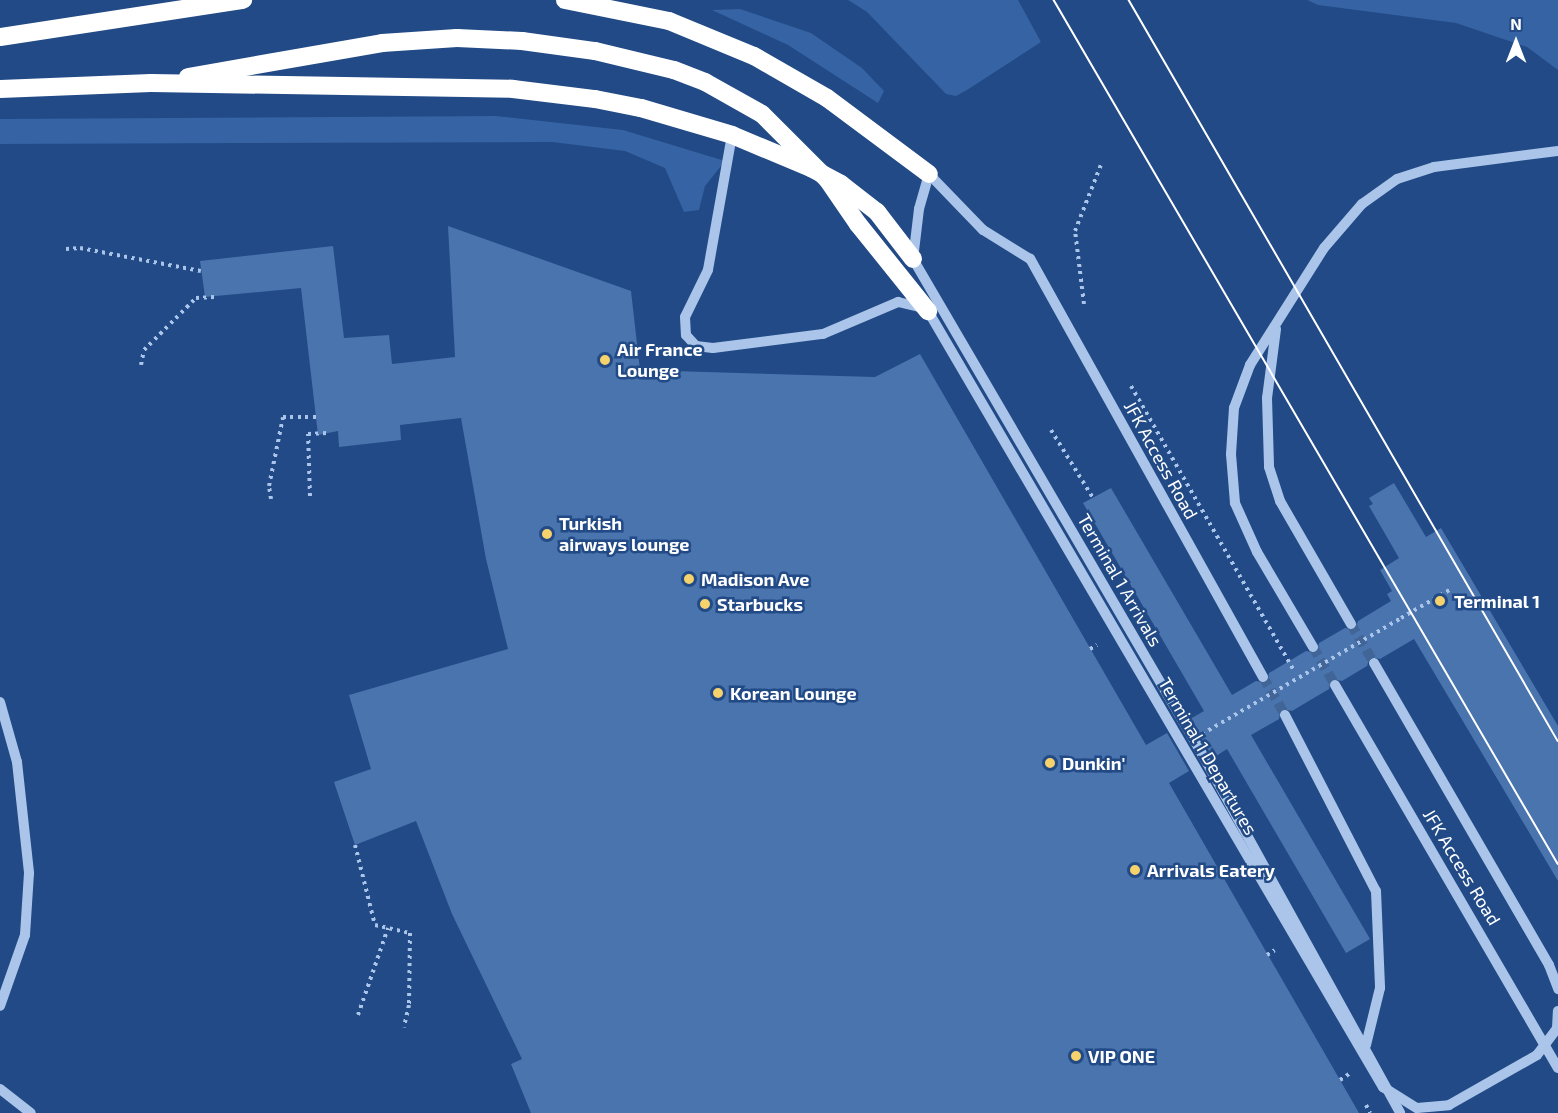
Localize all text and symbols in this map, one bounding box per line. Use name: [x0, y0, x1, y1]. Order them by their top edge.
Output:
north arrow: [1486, 12, 1546, 72]
text: N: [1510, 14, 1522, 33]
place label: Air France Lounge: [617, 339, 703, 382]
marker: Air France Lounge: [598, 353, 612, 367]
street label: JFK Access Road: [1119, 397, 1203, 523]
street label: Terminal 1 Arrivals: [1073, 509, 1167, 651]
place label: Turkish airways lounge: [559, 513, 689, 556]
marker: Turkish airways lounge: [540, 527, 554, 541]
place label: Madison Ave: [701, 568, 810, 590]
marker: Madison Ave: [682, 572, 696, 586]
place label: Terminal 1: [1454, 590, 1540, 612]
marker: Terminal 1: [1431, 592, 1449, 610]
place label: Starbucks: [717, 593, 803, 615]
marker: Starbucks: [698, 597, 712, 611]
street label: Terminal 1 Departures: [1154, 673, 1262, 839]
place label: Korean Lounge: [730, 682, 857, 704]
marker: Korean Lounge: [711, 686, 725, 700]
place label: Dunkin': [1062, 752, 1125, 774]
marker: Dunkin': [1043, 756, 1057, 770]
street label: JFK Access Road: [1419, 805, 1505, 929]
place label: Arrivals Eatery: [1147, 859, 1275, 881]
marker: Arrivals Eatery: [1128, 863, 1142, 877]
place label: VIP ONE: [1088, 1045, 1156, 1067]
marker: VIP ONE: [1069, 1049, 1083, 1063]

